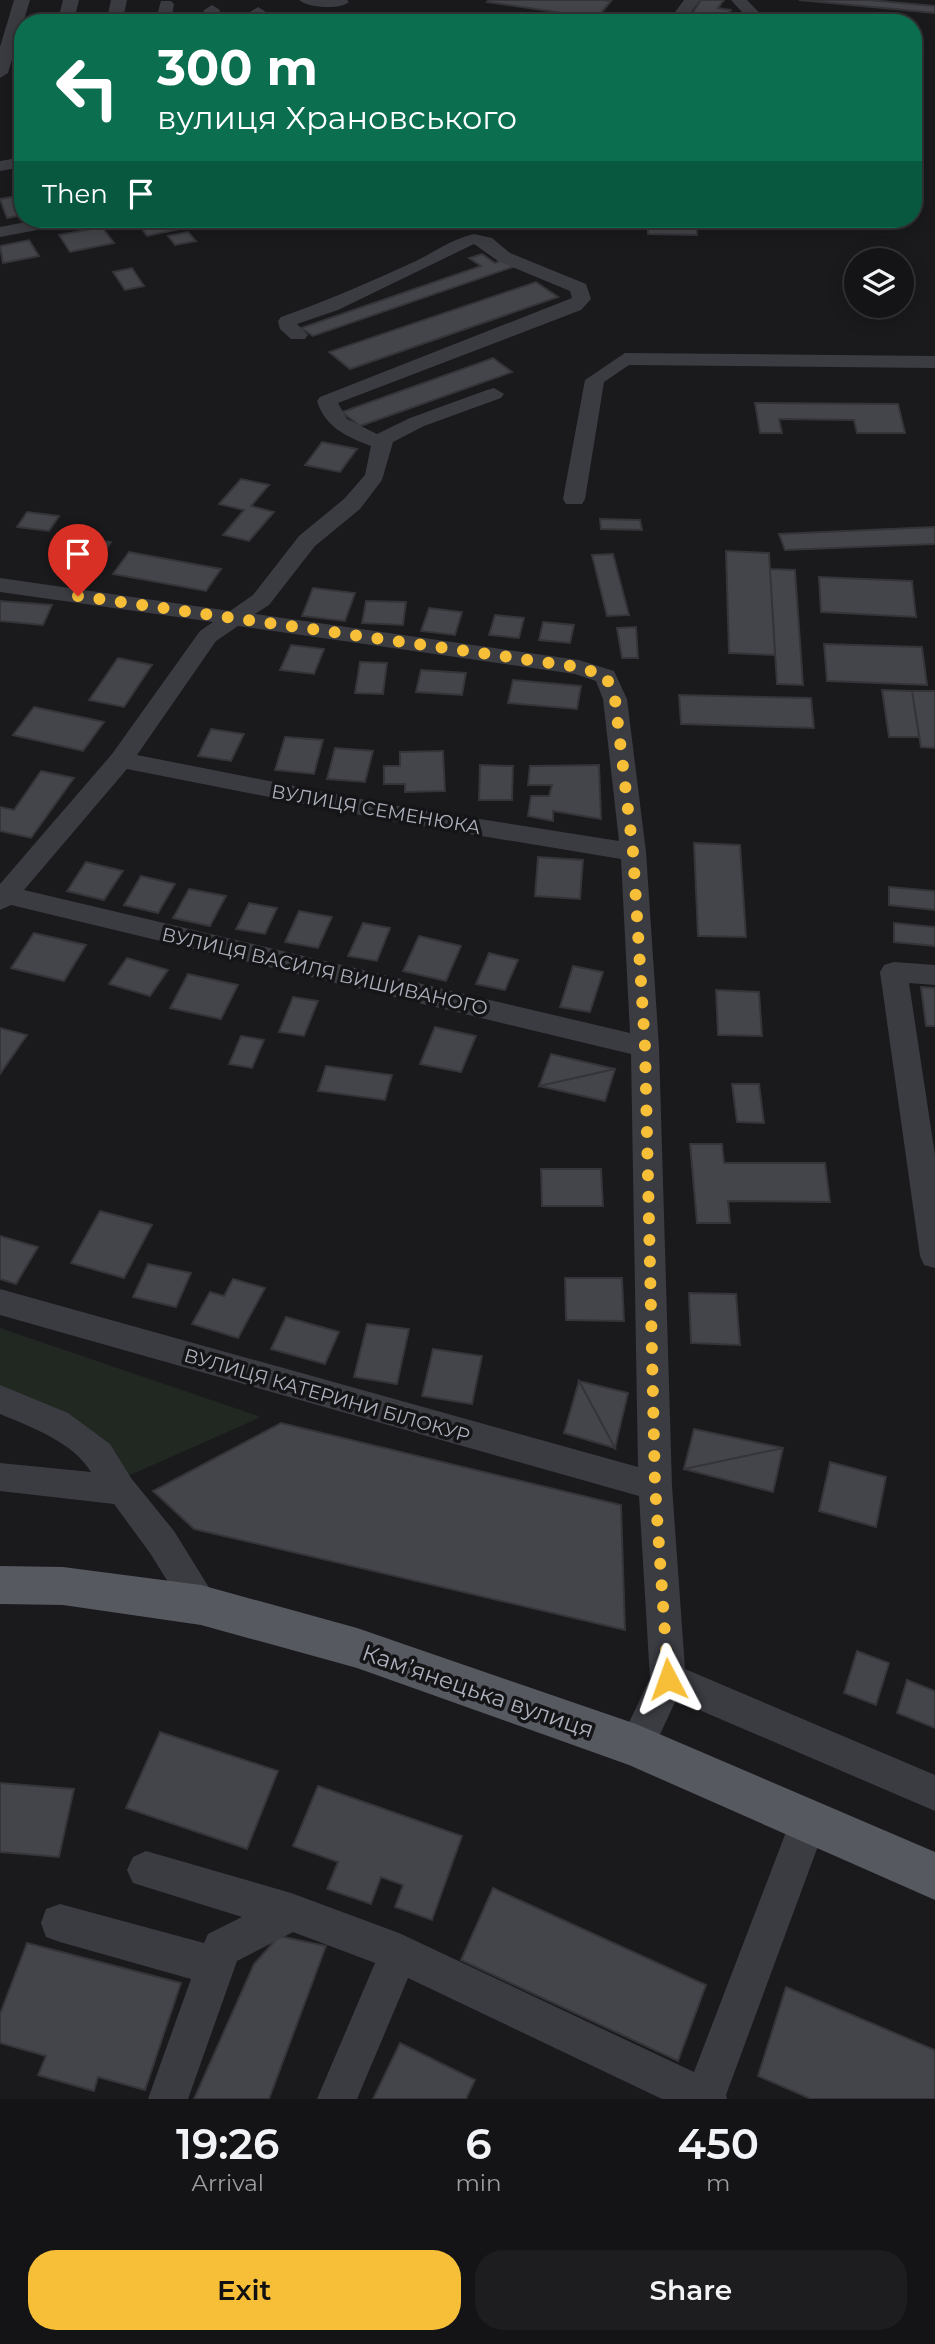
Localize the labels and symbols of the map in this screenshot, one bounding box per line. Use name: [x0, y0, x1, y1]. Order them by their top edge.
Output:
pin: [48, 524, 108, 596]
street label: ВУЛИЦЯ СЕМЕНЮКА: [270, 780, 482, 839]
street label: ВУЛИЦЯ ВАСИЛЯ ВИШИВАНОГО: [160, 923, 490, 1020]
street label: ВУЛИЦЯ КАТЕРИНИ БІЛОКУР: [181, 1344, 472, 1447]
street label: Камʼянецька вулиця: [358, 1638, 598, 1744]
position arrow: [631, 1642, 705, 1716]

